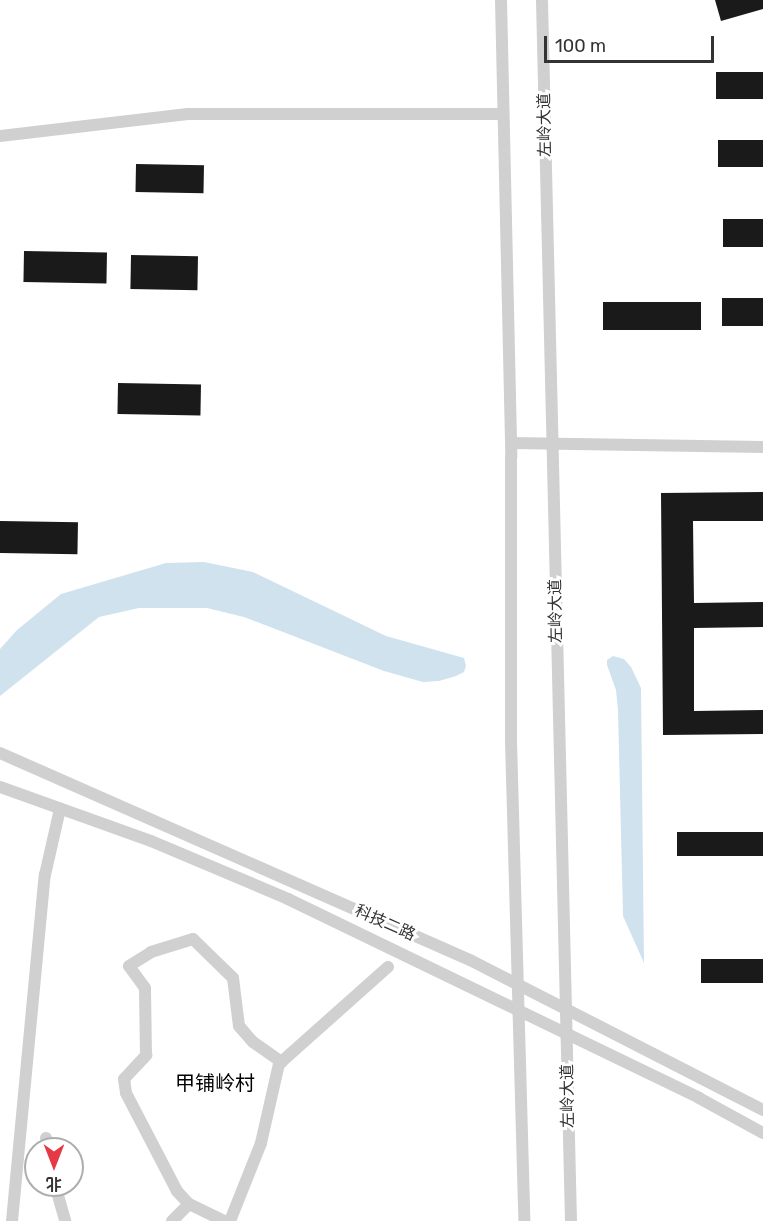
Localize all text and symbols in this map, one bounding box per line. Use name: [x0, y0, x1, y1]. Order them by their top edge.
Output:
scale bar: [547, 24, 716, 62]
text: 100 m: [555, 35, 606, 57]
street label: 左岭大道: [535, 93, 555, 157]
street label: 左岭大道: [546, 579, 566, 643]
street label: 科技二路: [352, 901, 418, 945]
street label: 左岭大道: [558, 1064, 578, 1128]
district label: 甲铺岭村: [175, 1071, 255, 1095]
north arrow: [24, 1137, 84, 1197]
text: 北: [46, 1174, 62, 1193]

